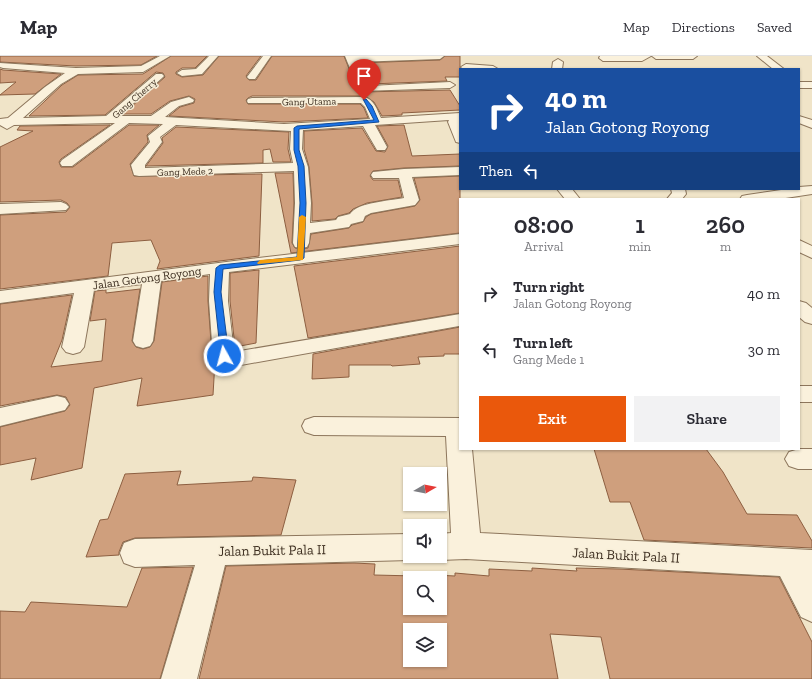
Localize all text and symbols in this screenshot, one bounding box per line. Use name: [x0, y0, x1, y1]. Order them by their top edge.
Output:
text: Map: [20, 16, 57, 39]
text: Map: [623, 19, 650, 36]
text: Directions: [672, 19, 735, 36]
text: Saved: [757, 19, 792, 36]
pin: [347, 59, 381, 100]
icon: arrive: [353, 65, 375, 87]
street label: Gang Cherry: [110, 75, 160, 121]
text: 40 m: [545, 82, 607, 115]
icon: right: [479, 84, 531, 136]
street label: Gang Utama: [282, 96, 336, 108]
text: Jalan Gotong Royong: [545, 116, 709, 138]
icon: left: [520, 160, 542, 182]
text: Then: [479, 162, 512, 180]
street label: Gang Mede 2: [157, 165, 213, 179]
text: 08:00: [514, 210, 574, 239]
text: 1: [635, 210, 645, 239]
text: 260: [706, 210, 745, 239]
text: Arrival: [524, 239, 563, 254]
text: min: [629, 239, 651, 254]
text: m: [720, 239, 731, 254]
street label: Jalan Gotong Royong: [92, 263, 203, 293]
text: Turn right: [513, 278, 584, 296]
icon: right: [479, 283, 501, 305]
text: 40 m: [747, 285, 780, 303]
text: Jalan Gotong Royong: [513, 296, 632, 311]
text: Turn left: [513, 334, 573, 352]
position arrow: [203, 335, 245, 377]
icon: left: [479, 339, 501, 361]
text: 30 m: [748, 341, 780, 359]
text: Gang Mede 1: [513, 352, 584, 367]
button: Exit: [479, 396, 626, 442]
button: Share: [634, 396, 780, 442]
north arrow: [403, 467, 447, 511]
map controls: [403, 467, 447, 667]
button: sound: [403, 519, 447, 563]
street label: Jalan Bukit Pala II: [218, 541, 326, 560]
street label: Jalan Bukit Pala II: [572, 544, 680, 567]
button: search: [403, 571, 447, 615]
button: layers: [403, 623, 447, 667]

